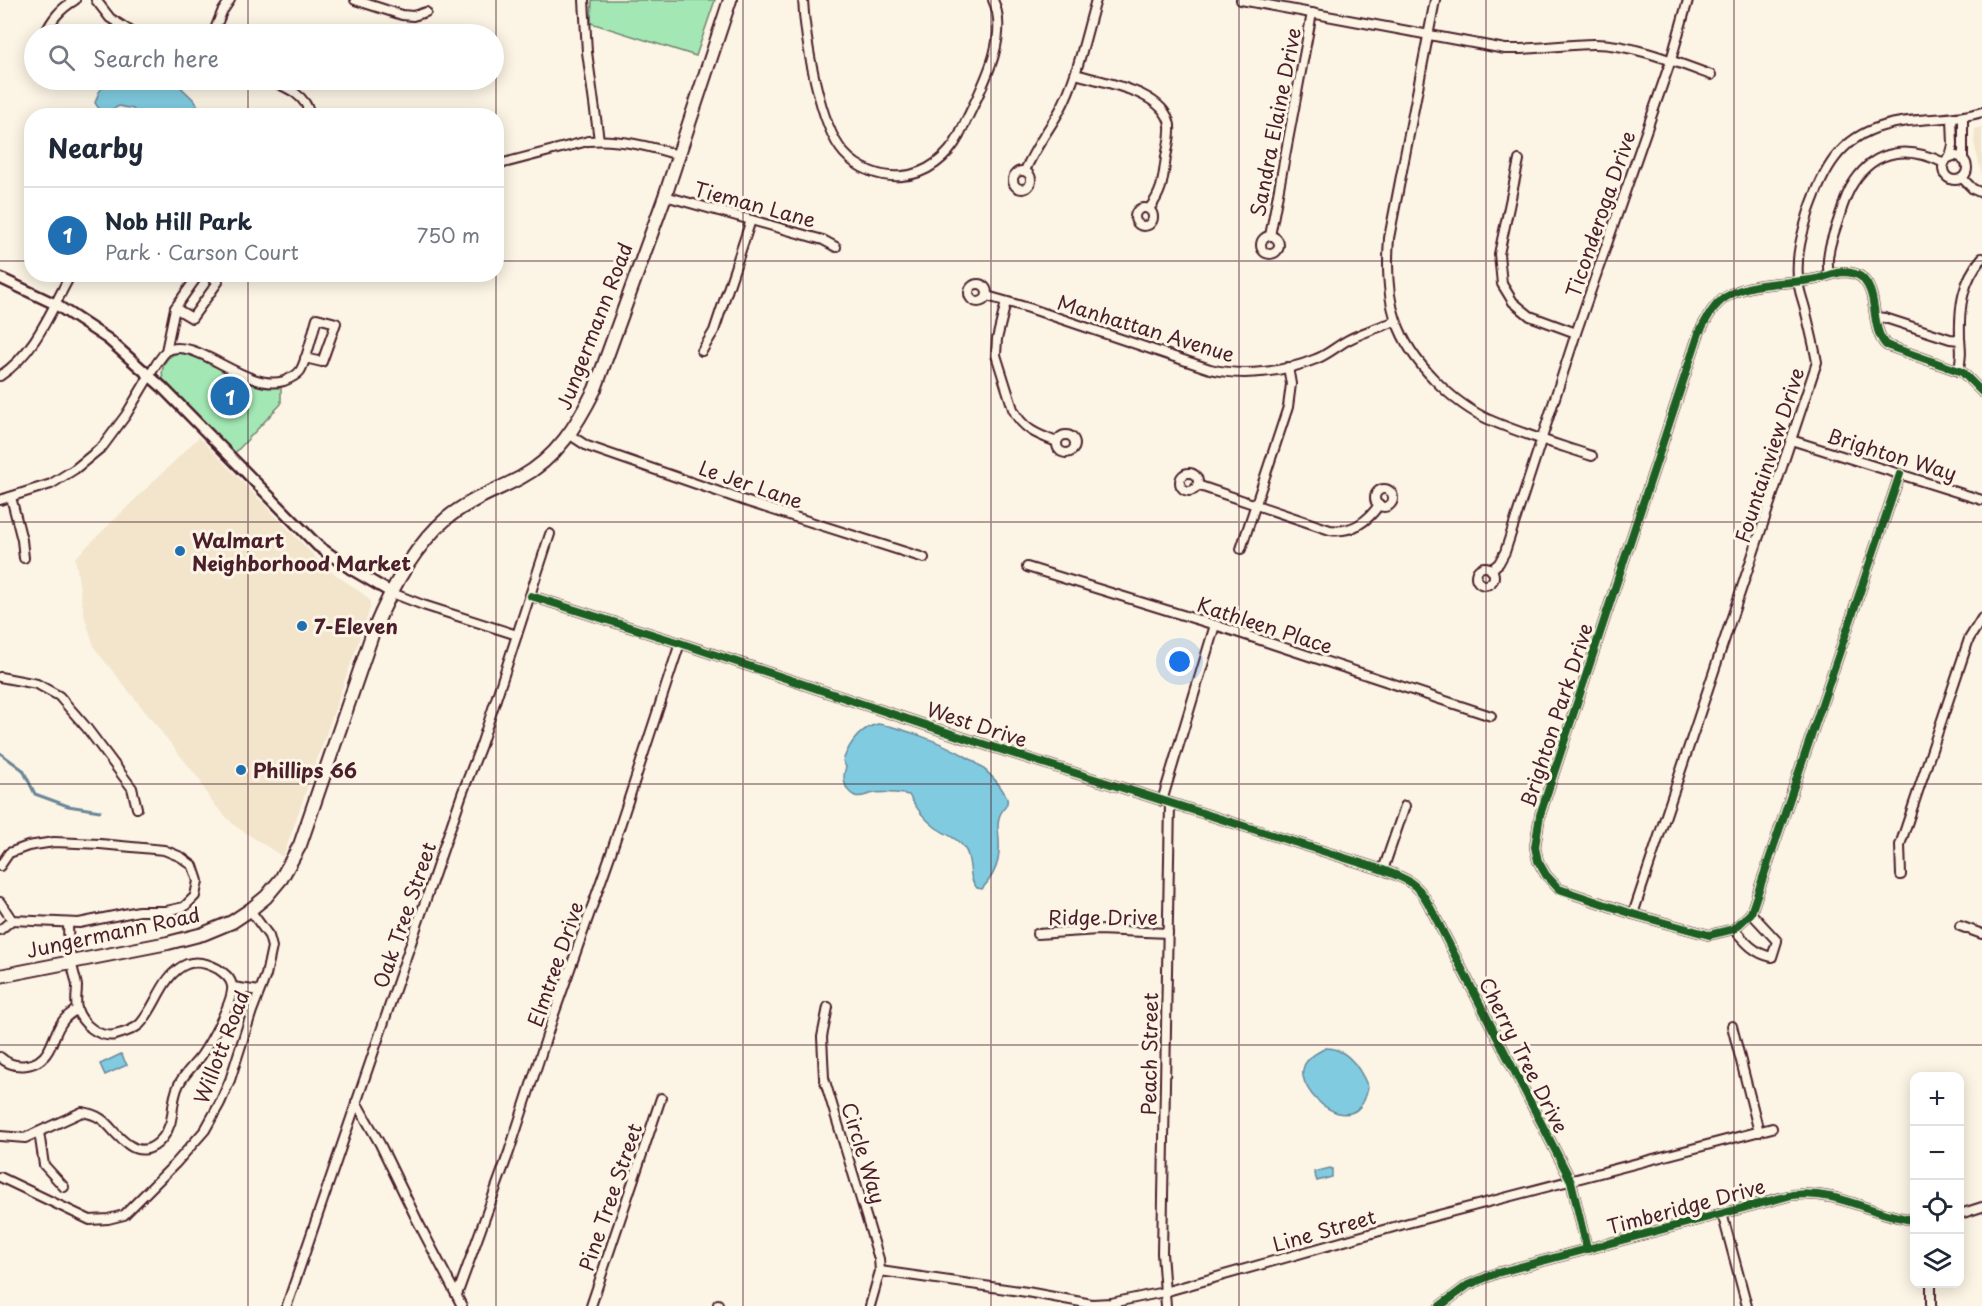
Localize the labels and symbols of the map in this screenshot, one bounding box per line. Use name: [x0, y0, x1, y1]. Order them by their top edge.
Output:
street label: Sandra Elaine Drive: [1242, 25, 1308, 219]
street label: Ticonderoga Drive: [1557, 127, 1643, 301]
street label: Tieman Lane: [691, 173, 819, 235]
street label: Jungermann Road: [548, 238, 640, 414]
street label: Manhattan Avenue: [1054, 287, 1238, 369]
street label: Fountainview Drive: [1727, 364, 1811, 546]
pin: 1: [210, 374, 250, 418]
street label: Brighton Way: [1823, 420, 1961, 488]
street label: Le Jer Lane: [695, 452, 807, 516]
place label: Walmart Neighborhood Market: [192, 525, 411, 578]
marker: Walmart Neighborhood Market: [173, 544, 187, 558]
street label: Kathleen Place: [1193, 589, 1337, 661]
place label: 7-Eleven: [314, 611, 398, 641]
marker: 7-Eleven: [295, 619, 309, 633]
street label: Brighton Park Drive: [1512, 619, 1600, 811]
your location: [1165, 647, 1194, 676]
street label: West Drive: [923, 694, 1031, 754]
place label: Phillips 66: [253, 755, 357, 785]
marker: Phillips 66: [234, 763, 248, 777]
street label: Oak Tree Street: [365, 838, 443, 992]
street label: Elmtree Drive: [520, 897, 590, 1031]
street label: Jungermann Road: [23, 899, 203, 965]
street label: Ridge Drive: [1048, 902, 1158, 932]
street label: Cherry Tree Drive: [1472, 972, 1576, 1138]
street label: Willott Road: [186, 986, 256, 1108]
street label: Peach Street: [1133, 992, 1165, 1116]
street label: Circle Way: [834, 1099, 894, 1207]
street label: Pine Tree Street: [571, 1119, 649, 1275]
street label: Timberidge Drive: [1604, 1170, 1768, 1242]
street label: Line Street: [1269, 1201, 1379, 1259]

